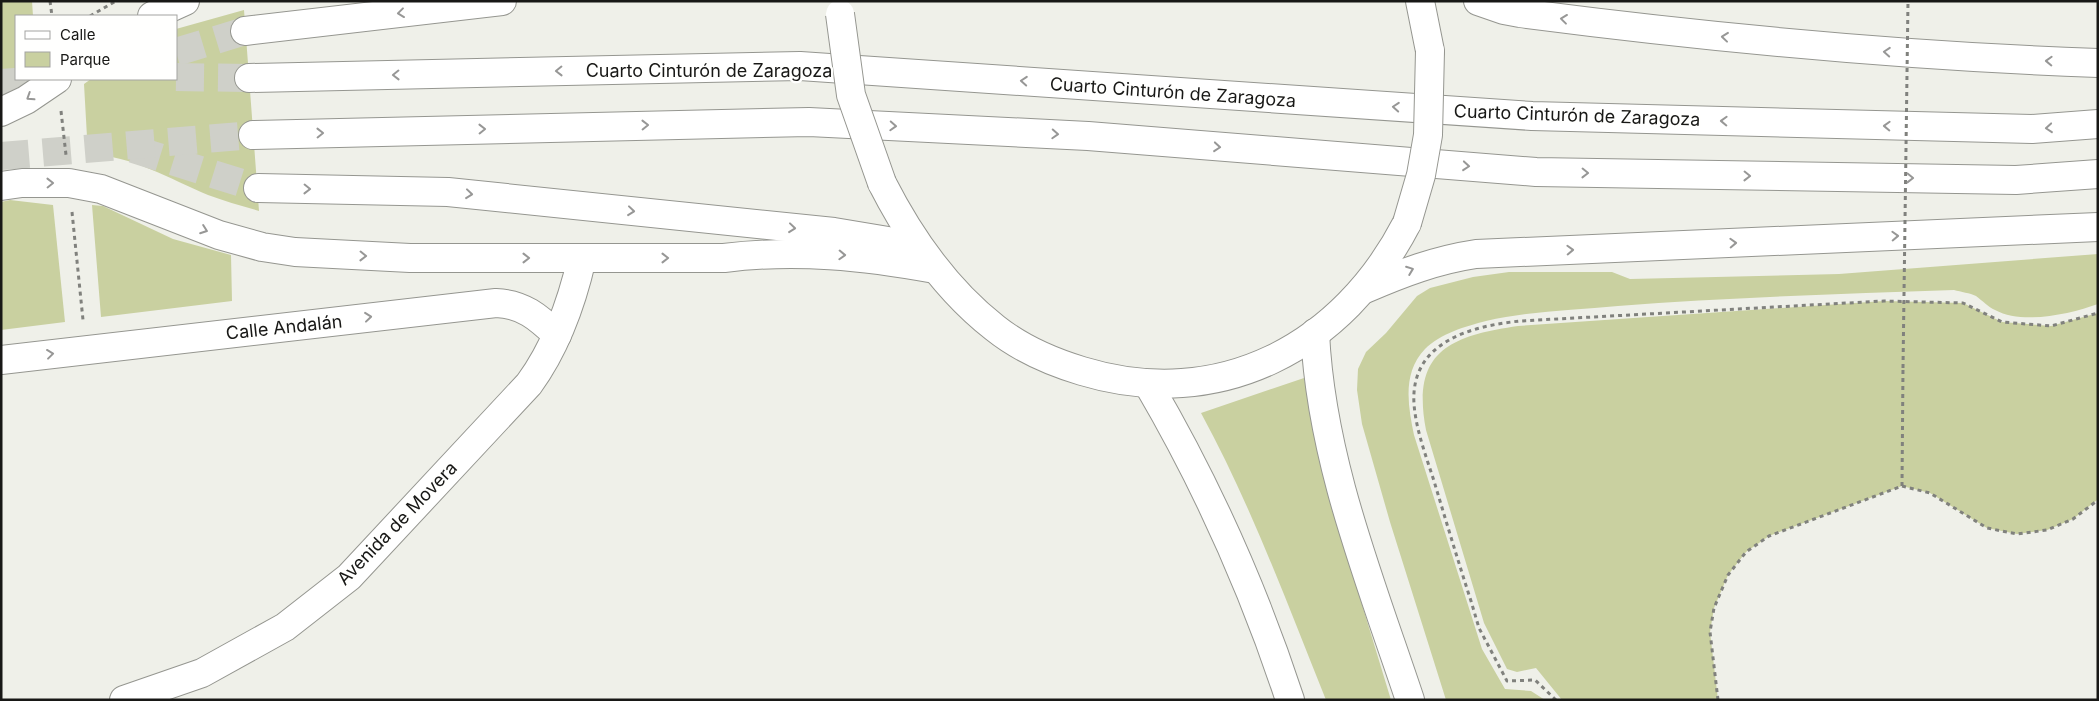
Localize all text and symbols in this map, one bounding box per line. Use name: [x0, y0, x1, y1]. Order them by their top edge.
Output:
one-way arrow: [397, 7, 405, 18]
one-way arrow: [1559, 14, 1567, 25]
legend: [15, 15, 178, 80]
text: Calle: [60, 25, 95, 44]
one-way arrow: [1721, 31, 1729, 42]
one-way arrow: [1883, 47, 1891, 58]
text: Parque: [60, 50, 110, 69]
one-way arrow: [2045, 56, 2053, 67]
street label: Cuarto Cinturón de Zaragoza: [586, 60, 832, 81]
one-way arrow: [554, 66, 562, 77]
one-way arrow: [392, 70, 400, 80]
street label: Cuarto Cinturón de Zaragoza: [1049, 73, 1297, 111]
one-way arrow: [1020, 76, 1028, 87]
one-way arrow: [27, 91, 36, 100]
street label: Cuarto Cinturón de Zaragoza: [1453, 100, 1701, 130]
one-way arrow: [1391, 101, 1399, 112]
one-way arrow: [1720, 116, 1728, 126]
one-way arrow: [641, 120, 649, 131]
one-way arrow: [889, 120, 897, 131]
one-way arrow: [1883, 120, 1891, 131]
one-way arrow: [2045, 122, 2053, 133]
one-way arrow: [478, 124, 486, 134]
one-way arrow: [316, 128, 324, 138]
one-way arrow: [1051, 129, 1059, 140]
one-way arrow: [1213, 141, 1221, 152]
one-way arrow: [1463, 161, 1471, 172]
one-way arrow: [1581, 168, 1589, 178]
one-way arrow: [1743, 170, 1751, 181]
one-way arrow: [1906, 173, 1914, 183]
one-way arrow: [46, 178, 54, 188]
one-way arrow: [304, 184, 311, 194]
one-way arrow: [465, 188, 473, 199]
one-way arrow: [627, 205, 635, 216]
one-way arrow: [789, 222, 797, 233]
one-way arrow: [199, 224, 207, 234]
one-way arrow: [1891, 231, 1899, 242]
one-way arrow: [1729, 238, 1737, 249]
one-way arrow: [1567, 245, 1575, 256]
one-way arrow: [839, 250, 847, 261]
one-way arrow: [359, 251, 367, 262]
one-way arrow: [522, 253, 530, 263]
one-way arrow: [662, 253, 670, 263]
one-way arrow: [1405, 266, 1414, 276]
street label: Calle Andalán: [225, 310, 343, 344]
one-way arrow: [364, 312, 372, 323]
one-way arrow: [46, 349, 54, 360]
street label: Avenida de Movera: [333, 457, 461, 589]

